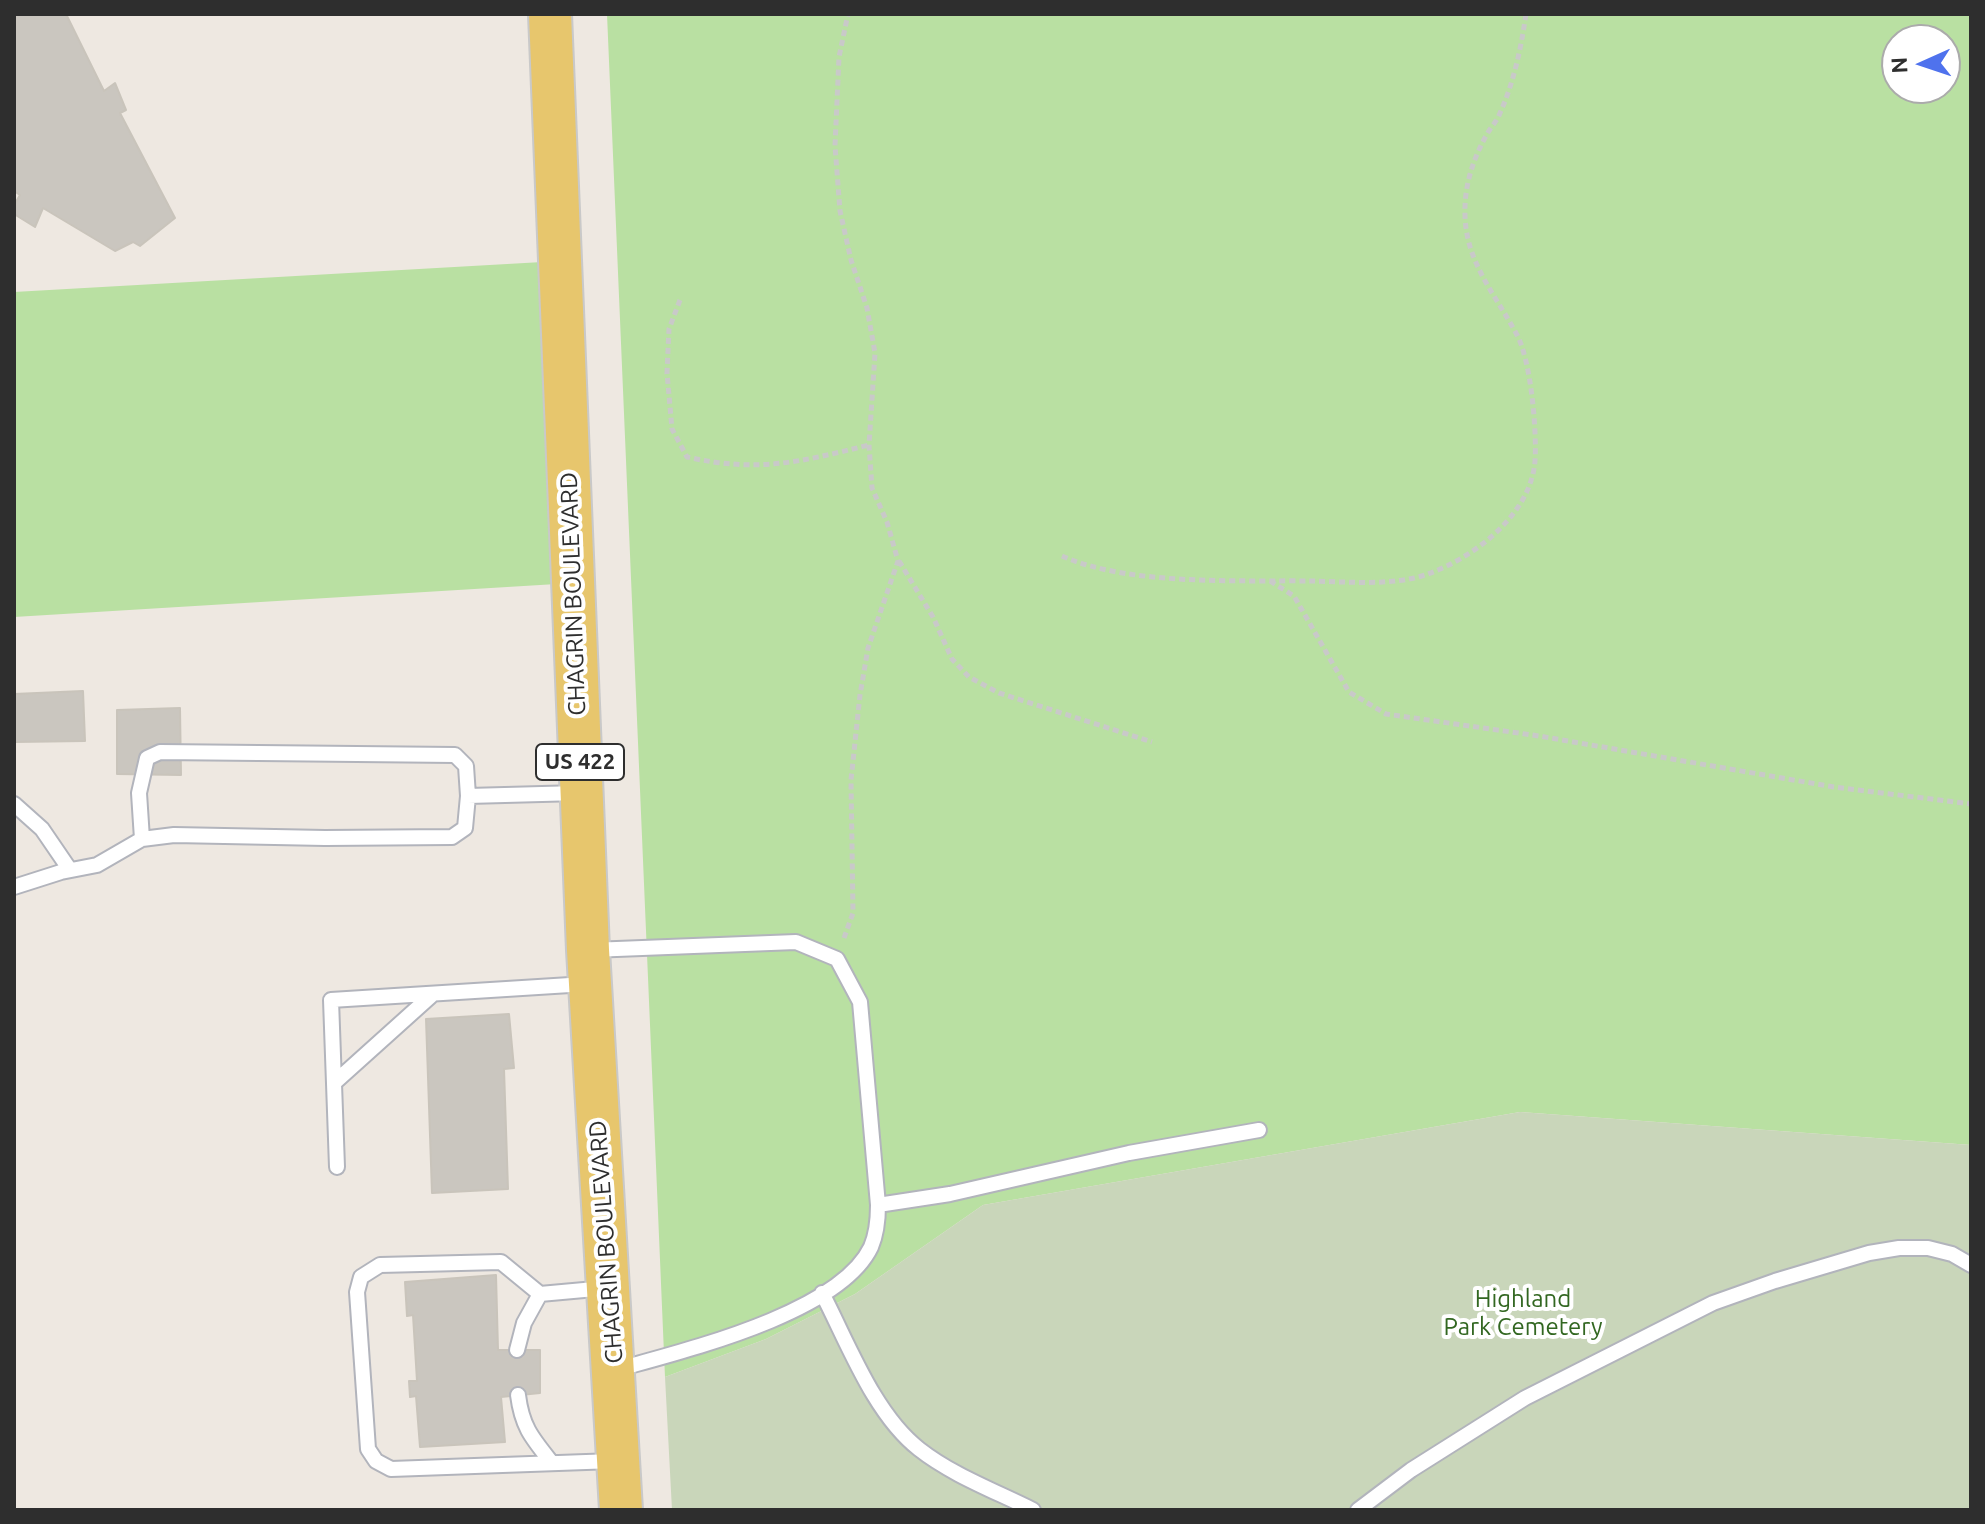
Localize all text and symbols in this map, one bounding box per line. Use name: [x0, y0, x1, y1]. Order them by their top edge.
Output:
north arrow: [1881, 24, 1961, 104]
text: N: [1886, 56, 1911, 74]
street label: CHAGRIN BOULEVARD: [554, 472, 592, 716]
road number: US 422: [536, 744, 624, 780]
street label: CHAGRIN BOULEVARD: [583, 1119, 629, 1365]
park label: Highland Park Cemetery: [1444, 1285, 1602, 1341]

